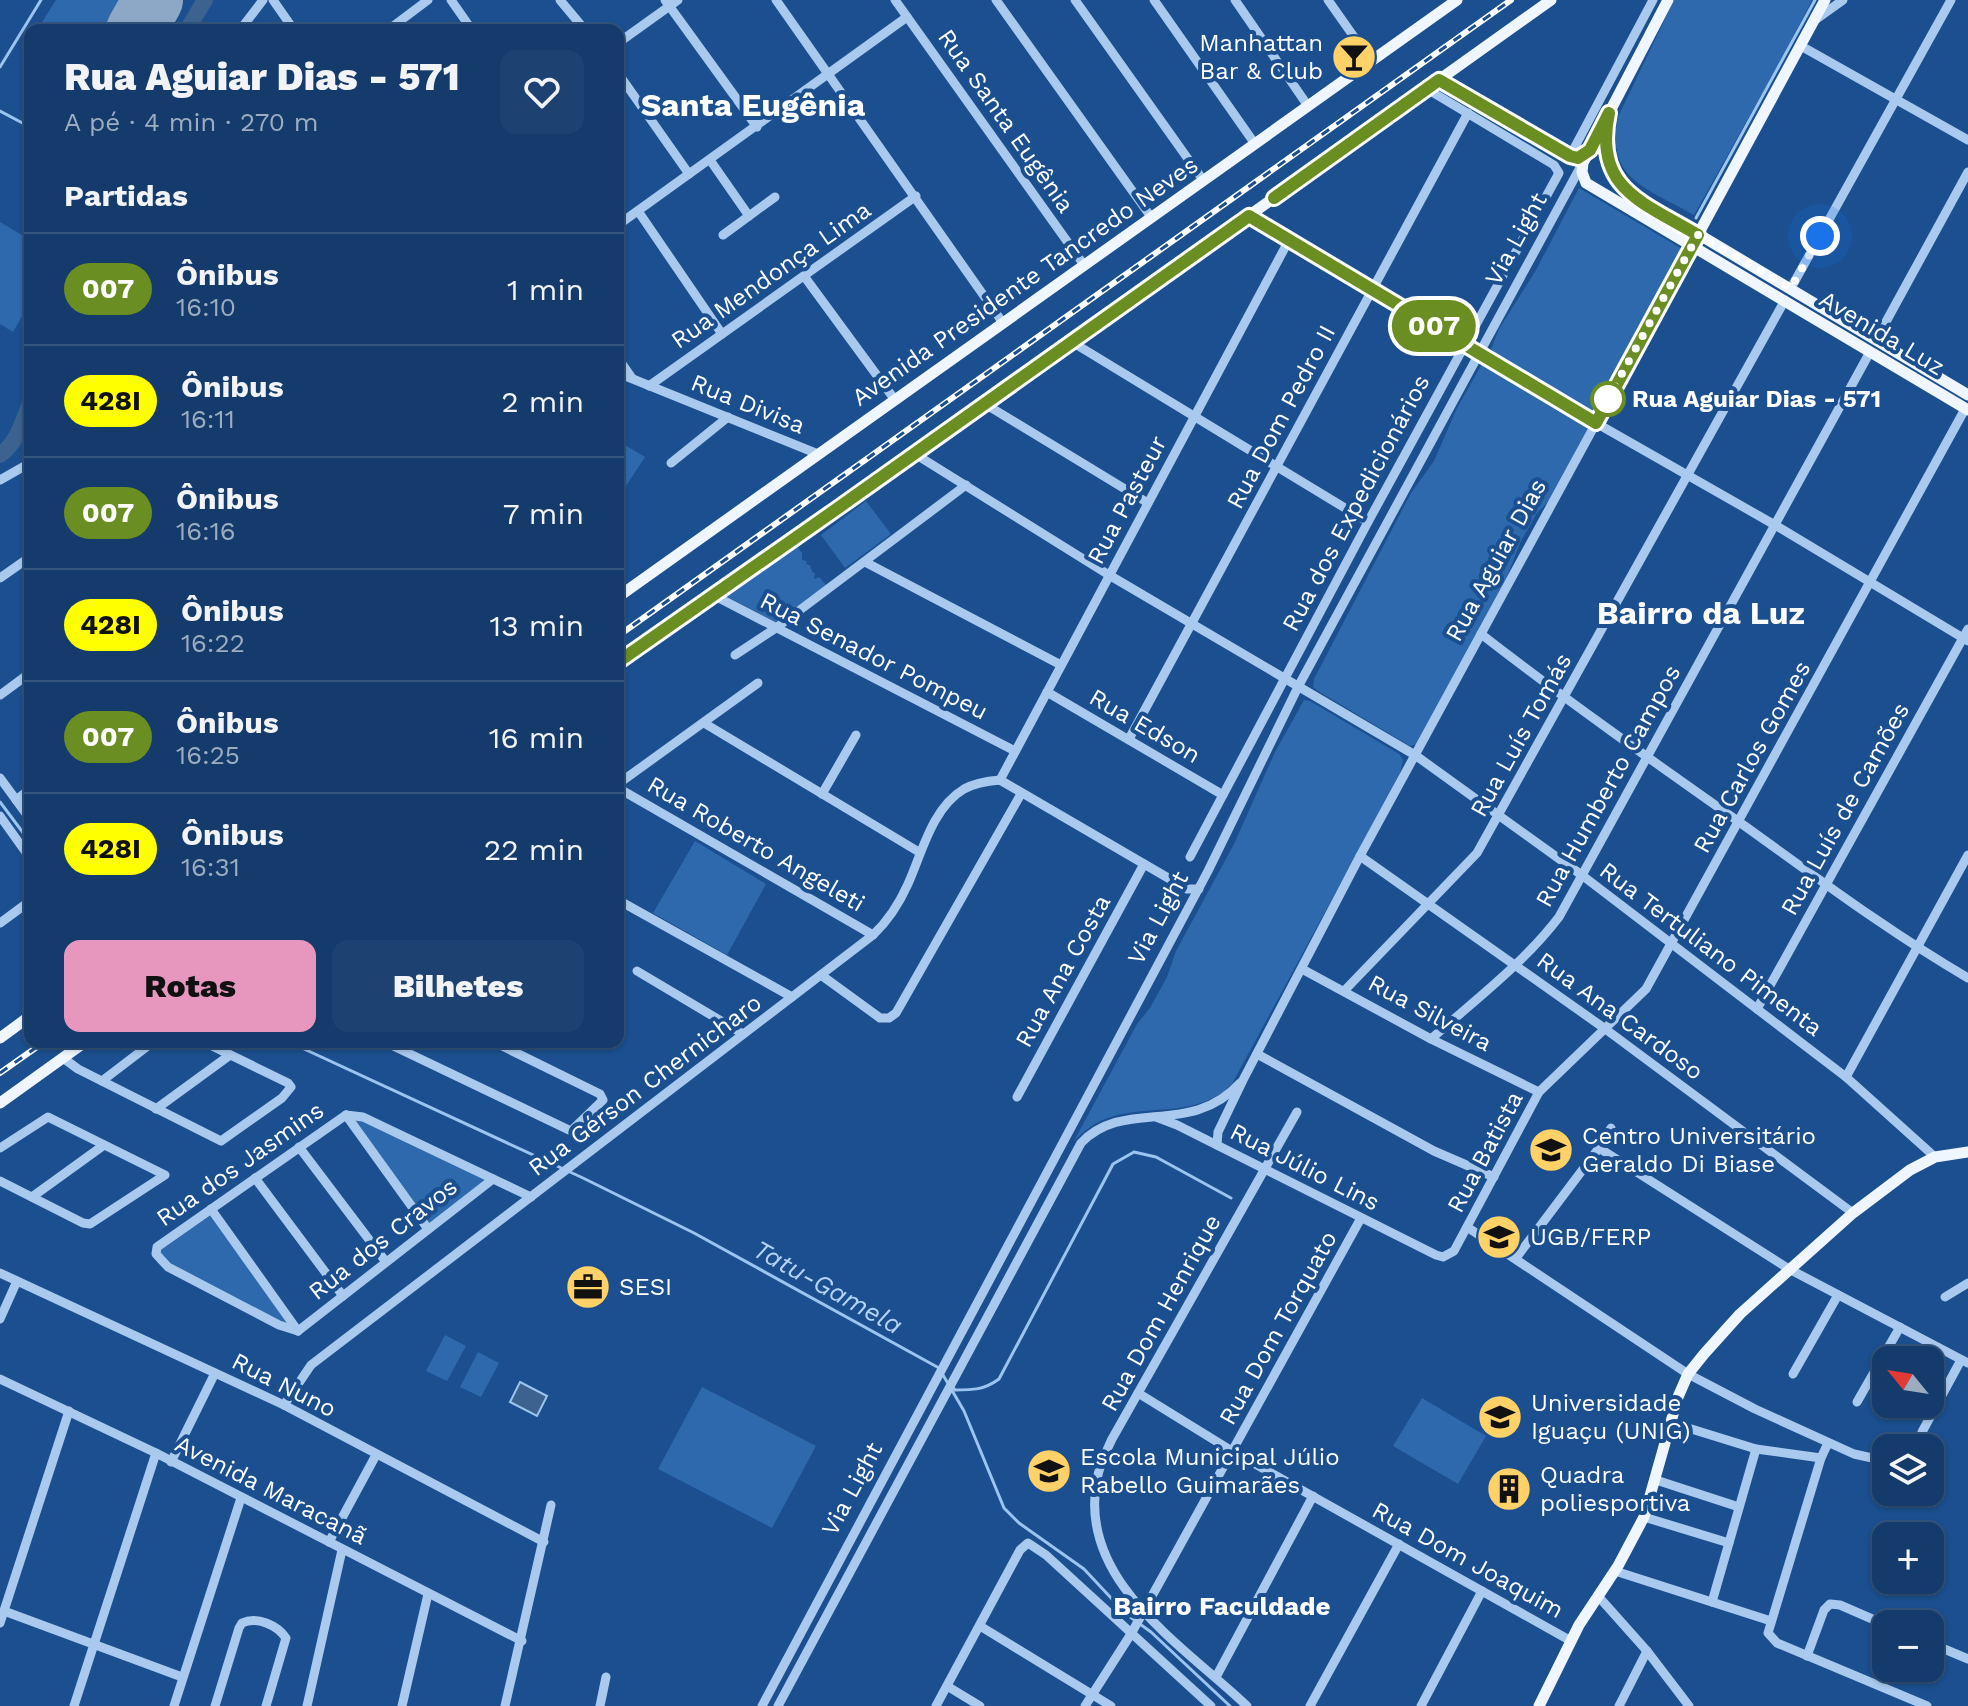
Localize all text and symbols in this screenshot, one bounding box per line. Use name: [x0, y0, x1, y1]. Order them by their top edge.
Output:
street label: Rua Santa Eugênia: [932, 24, 1080, 218]
place label: Manhattan Bar & Club: [1199, 29, 1323, 85]
bar icon: Manhattan Bar & Club: [1330, 33, 1378, 81]
button: heart: [500, 50, 584, 134]
text: Rua Aguiar Dias - 571: [64, 55, 460, 99]
district label: Santa Eugênia: [641, 86, 866, 124]
text: A pé · 4 min · 270 m: [64, 107, 319, 137]
street label: Avenida Presidente Tancredo Neves: [847, 150, 1203, 412]
text: Partidas: [64, 178, 188, 213]
street label: Via Light: [1479, 188, 1553, 290]
street label: Rua Mendonça Lima: [666, 196, 876, 354]
your location: [1800, 216, 1840, 256]
text: Ônibus: [176, 257, 279, 292]
text: 007: [82, 272, 134, 305]
text: 1 min: [507, 272, 584, 307]
street label: Avenida Luz: [1815, 285, 1949, 381]
text: 16:10: [176, 292, 236, 322]
line badge: 007: [1388, 300, 1480, 352]
text: 007: [1408, 309, 1460, 342]
street label: Rua Dom Pedro II: [1221, 320, 1341, 514]
street label: Rua Divisa: [687, 368, 809, 440]
text: Ônibus: [181, 369, 284, 404]
street label: Rua dos Expedicionários: [1276, 370, 1436, 636]
marker: Rua Aguiar Dias - 571: [1591, 382, 1625, 416]
text: 428I: [80, 384, 141, 417]
text: 2 min: [501, 384, 584, 419]
place label: Rua Aguiar Dias - 571: [1632, 385, 1881, 413]
text: 16:11: [181, 404, 235, 434]
street label: Rua Pasteur: [1082, 431, 1173, 569]
street label: Rua Aguiar Dias: [1440, 474, 1552, 646]
text: Ônibus: [176, 481, 279, 516]
text: 007: [82, 496, 134, 529]
text: 7 min: [503, 496, 584, 531]
text: 16:16: [176, 516, 236, 546]
street label: Rua Senador Pompeu: [756, 586, 992, 726]
text: Ônibus: [181, 593, 284, 628]
district label: Bairro da Luz: [1597, 594, 1805, 632]
text: 428I: [80, 608, 141, 641]
text: 13 min: [489, 608, 584, 643]
text: 16:22: [181, 628, 245, 658]
street label: Rua Luís Tomás: [1465, 648, 1577, 822]
street label: Rua Carlos Gomes: [1688, 656, 1816, 858]
street label: Rua Humberto Campos: [1530, 660, 1686, 912]
street label: Rua Edson: [1085, 683, 1205, 769]
street label: Rua Luís de Camões: [1775, 698, 1915, 920]
text: Ônibus: [176, 705, 279, 740]
text: 007: [82, 720, 134, 753]
text: 16 min: [489, 720, 584, 755]
text: 16:25: [176, 740, 240, 770]
street label: Rua Roberto Angeleti: [643, 770, 869, 918]
text: Ônibus: [181, 817, 284, 852]
text: 428I: [80, 832, 141, 865]
text: 22 min: [484, 832, 584, 867]
text: 16:31: [181, 852, 240, 882]
street label: Rua Tertuliano Pimenta: [1594, 856, 1828, 1042]
street label: Via Light: [1122, 867, 1194, 969]
street label: Rua Ana Costa: [1010, 890, 1116, 1052]
button: Rotas: [64, 940, 316, 1032]
button: Bilhetes: [332, 940, 584, 1032]
street label: Rua Ana Cardoso: [1531, 946, 1709, 1086]
street label: Rua Silveira: [1363, 969, 1497, 1057]
street label: Rua Gérson Chernicharo: [523, 988, 767, 1182]
street label: Rua Batista: [1441, 1087, 1529, 1217]
street label: Rua dos Jasmins: [151, 1096, 329, 1232]
street label: Rua Júlio Lins: [1226, 1117, 1384, 1217]
place label: Centro Universitário Geraldo Di Biase: [1582, 1122, 1816, 1178]
school or university icon: Centro Universitário Geraldo Di Biase: [1527, 1126, 1575, 1174]
street label: Rua dos Cravos: [303, 1172, 463, 1306]
street label: Rua Dom Henrique: [1095, 1210, 1227, 1416]
school or university icon: UGB/FERP: [1475, 1213, 1523, 1261]
place label: UGB/FERP: [1530, 1223, 1651, 1251]
street label: Rua Dom Torquato: [1213, 1226, 1343, 1430]
water label: Tatu-Gamela: [748, 1234, 908, 1340]
office icon: SESI: [564, 1263, 612, 1311]
place label: SESI: [619, 1273, 672, 1301]
north arrow: [1872, 1346, 1944, 1418]
map controls: [1872, 1346, 1944, 1682]
street label: Rua Nuno: [227, 1347, 341, 1423]
place label: Universidade Iguaçu (UNIG): [1531, 1389, 1690, 1445]
school or university icon: Universidade Iguaçu (UNIG): [1476, 1393, 1524, 1441]
street label: Avenida Maracanã: [170, 1430, 372, 1550]
button: layers: [1872, 1434, 1944, 1506]
street label: Via Light: [816, 1438, 888, 1540]
place label: Escola Municipal Júlio Rabello Guimarães: [1080, 1443, 1340, 1499]
school or university icon: Escola Municipal Júlio Rabello Guimarães: [1025, 1447, 1073, 1495]
place label: Quadra poliesportiva: [1540, 1461, 1690, 1517]
building icon: Quadra poliesportiva: [1485, 1465, 1533, 1513]
street label: Rua Dom Joaquim: [1367, 1496, 1569, 1624]
button: +: [1872, 1522, 1944, 1594]
district label: Bairro Faculdade: [1113, 1591, 1331, 1621]
button: −: [1872, 1610, 1944, 1682]

